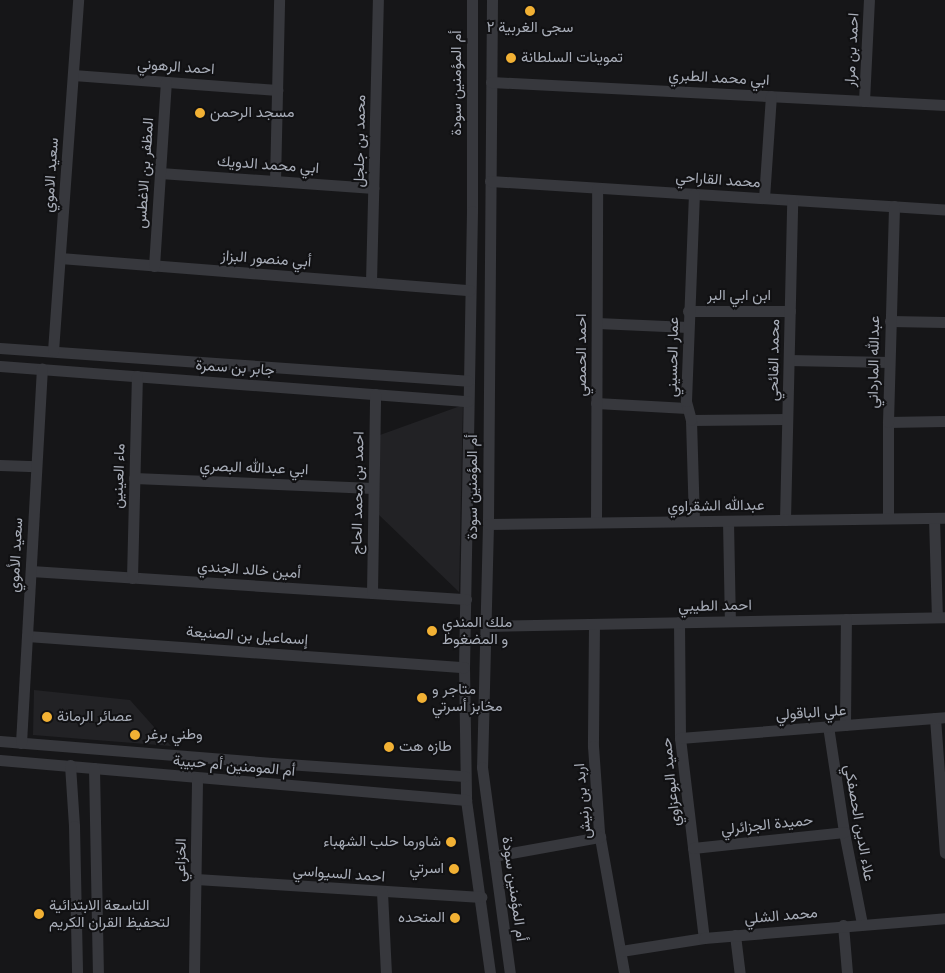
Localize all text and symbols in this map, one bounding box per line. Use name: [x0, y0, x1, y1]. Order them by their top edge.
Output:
marker: سجى الغربية ٢: [524, 5, 536, 17]
street label: احمد بن مرار: [841, 12, 863, 88]
place label: سجى الغربية ٢: [487, 19, 573, 37]
street label: أم المؤمنين سودة: [448, 30, 466, 136]
place label: تموينات السلطانة: [521, 49, 623, 67]
marker: تموينات السلطانة: [505, 52, 517, 64]
street label: احمد الرهوني: [137, 55, 215, 79]
street label: ابي محمد الطبري: [668, 66, 770, 90]
street label: محمد بن جلجل: [350, 94, 370, 188]
place label: مسجد الرحمن: [210, 104, 295, 122]
marker: مسجد الرحمن: [194, 107, 206, 119]
street label: المظفر بن الاغطس: [132, 117, 158, 229]
street label: سعيد الاموي: [39, 137, 63, 213]
street label: ابي محمد الدويك: [216, 152, 320, 178]
street label: محمد القاراحي: [675, 168, 761, 192]
street label: أبي منصور البزاز: [220, 247, 312, 271]
street label: ابن ابي البر: [707, 287, 771, 305]
street label: احمد الحمصي: [573, 313, 591, 397]
street label: عبدالله المارداني: [864, 316, 884, 408]
street label: عمار الحسيني: [663, 317, 683, 397]
street label: محمد الفائحي: [764, 319, 784, 401]
street label: جابر بن سمرة: [195, 356, 275, 380]
street label: احمد بن محمد الحاج: [348, 431, 368, 555]
street label: أم المؤمنين سودة: [464, 434, 482, 540]
street label: ماء العينين: [109, 443, 129, 509]
street label: ابي عبدالله البصري: [199, 457, 309, 479]
street label: عبدالله الشقراوي: [667, 496, 765, 516]
street label: سعيد الأموي: [5, 517, 27, 593]
street label: أمين خالد الجندي: [197, 557, 301, 583]
street label: احمد الطيبي: [678, 596, 752, 616]
place label: ملك المندي و المضغوط: [442, 613, 512, 648]
street label: إسماعيل بن الصنيعة: [185, 623, 309, 649]
marker: ملك المندي و المضغوط: [426, 625, 438, 637]
place label: متاجر و مخابز أسرتي: [432, 680, 503, 715]
marker: متاجر و مخابز أسرتي: [416, 692, 428, 704]
street label: علي الباقولي: [775, 702, 847, 724]
place label: عصائر الرمانة: [57, 708, 132, 726]
marker: عصائر الرمانة: [41, 711, 53, 723]
place label: وطني برغر: [145, 726, 203, 744]
marker: وطني برغر: [129, 729, 141, 741]
street label: حميد البوعزاوي: [657, 737, 685, 827]
place label: طازه هت: [399, 738, 452, 756]
marker: طازه هت: [383, 741, 395, 753]
street label: أم المومنين أم حبيبة: [172, 752, 296, 780]
street label: اربد بن رنيش: [571, 762, 595, 840]
street label: علاء الدين الحصفكي: [840, 763, 878, 883]
street label: حميدة الجزائرلي: [720, 811, 814, 839]
place label: شاورما حلب الشهباء: [323, 833, 441, 851]
street label: أم المؤمنين سودة: [498, 835, 530, 943]
marker: شاورما حلب الشهباء: [445, 836, 457, 848]
street label: الخزاعي: [172, 838, 190, 882]
place label: اسرتي: [410, 860, 444, 878]
street label: احمد السيواسي: [292, 862, 386, 886]
marker: اسرتي: [448, 863, 460, 875]
place label: التاسعة الابتدائية لتحفيظ القران الكريم: [49, 896, 170, 931]
street label: محمد الشلي: [744, 904, 818, 928]
marker: التاسعة الابتدائية لتحفيظ القران الكريم: [33, 908, 45, 920]
place label: المتحده: [398, 909, 445, 927]
marker: المتحده: [449, 912, 461, 924]

